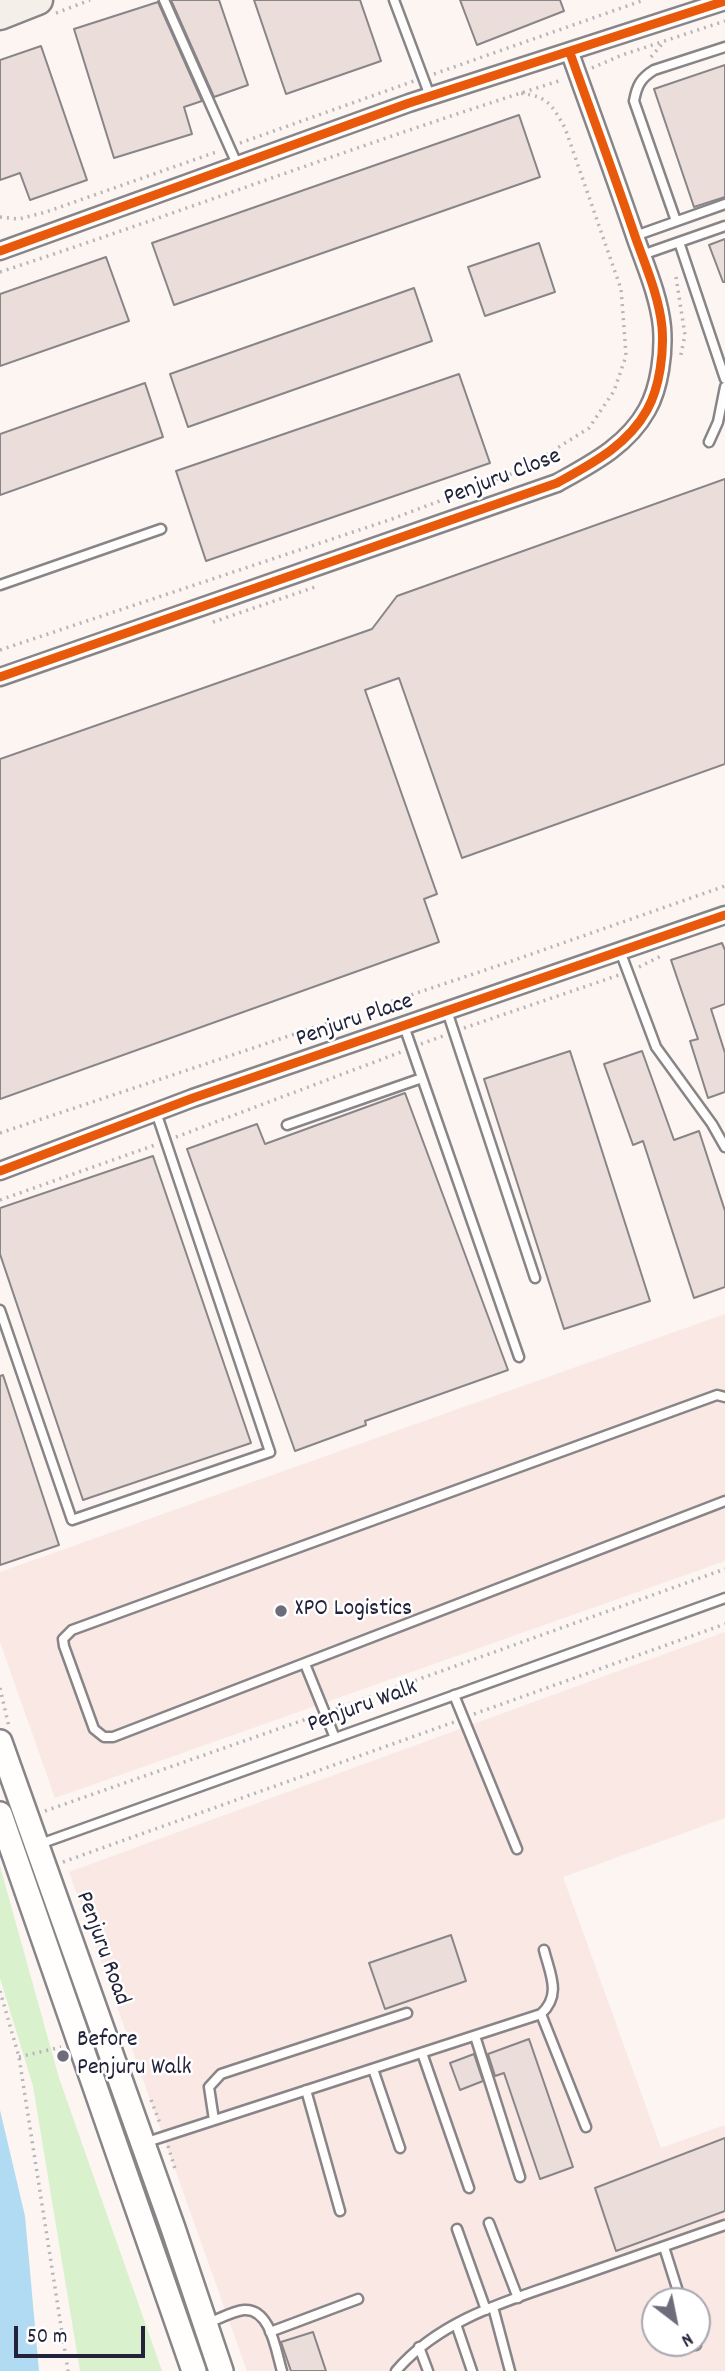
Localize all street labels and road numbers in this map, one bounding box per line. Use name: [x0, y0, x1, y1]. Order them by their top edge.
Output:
street label: Penjuru Close: [441, 444, 565, 514]
street label: Penjuru Place: [293, 989, 417, 1055]
street label: Penjuru Walk: [304, 1675, 422, 1741]
street label: Penjuru Road: [67, 1888, 135, 2010]

